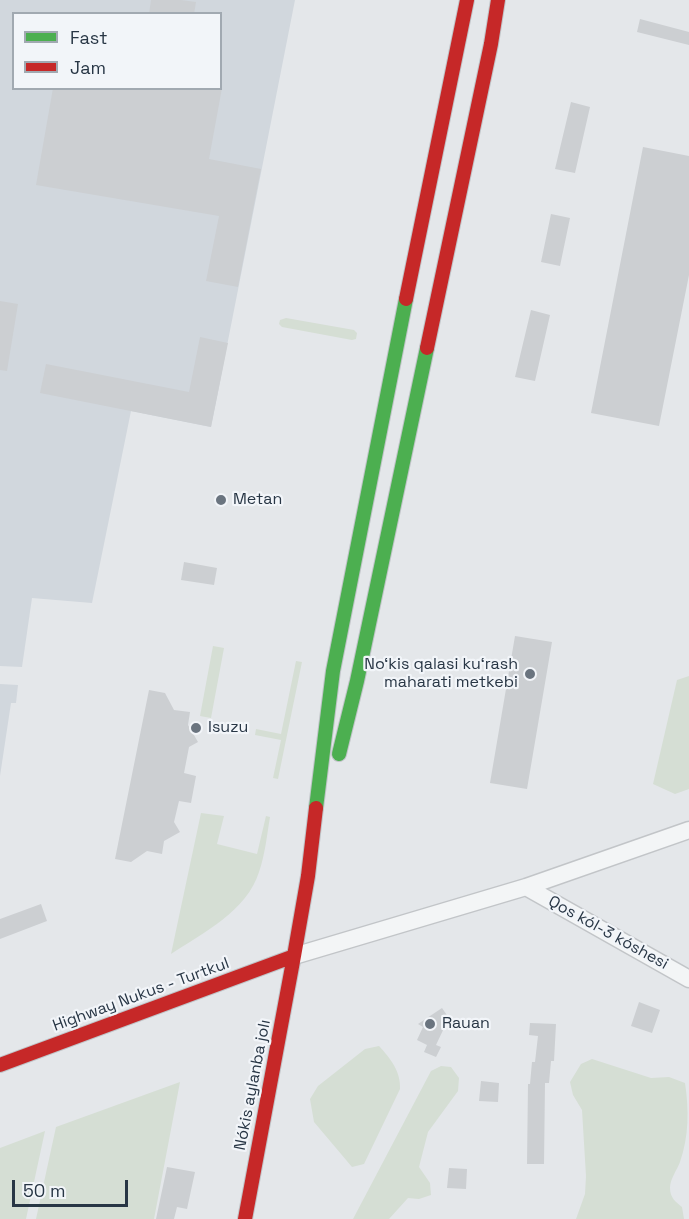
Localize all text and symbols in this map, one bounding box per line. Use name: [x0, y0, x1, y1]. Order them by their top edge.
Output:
legend: [12, 12, 222, 90]
text: Fast: [70, 26, 107, 49]
text: Jam: [70, 56, 106, 79]
place label: Metan: [233, 490, 282, 510]
marker: Metan: [214, 493, 228, 507]
place label: Noʻkis qalasi kuʻrash maharati metkebi: [364, 655, 518, 693]
marker: Noʻkis qalasi kuʻrash maharati metkebi: [523, 667, 537, 681]
place label: Isuzu: [208, 718, 248, 738]
marker: Isuzu: [189, 721, 203, 735]
street label: Qos kól-3 kóshesi: [545, 892, 671, 974]
street label: Highway Nukus - Turtkul: [50, 954, 232, 1036]
place label: Rauan: [442, 1014, 490, 1034]
marker: Rauan: [423, 1017, 437, 1031]
street label: Nókis aylanba jolı: [231, 1018, 275, 1152]
scale bar: [15, 1168, 130, 1206]
text: 50 m: [23, 1179, 65, 1202]

